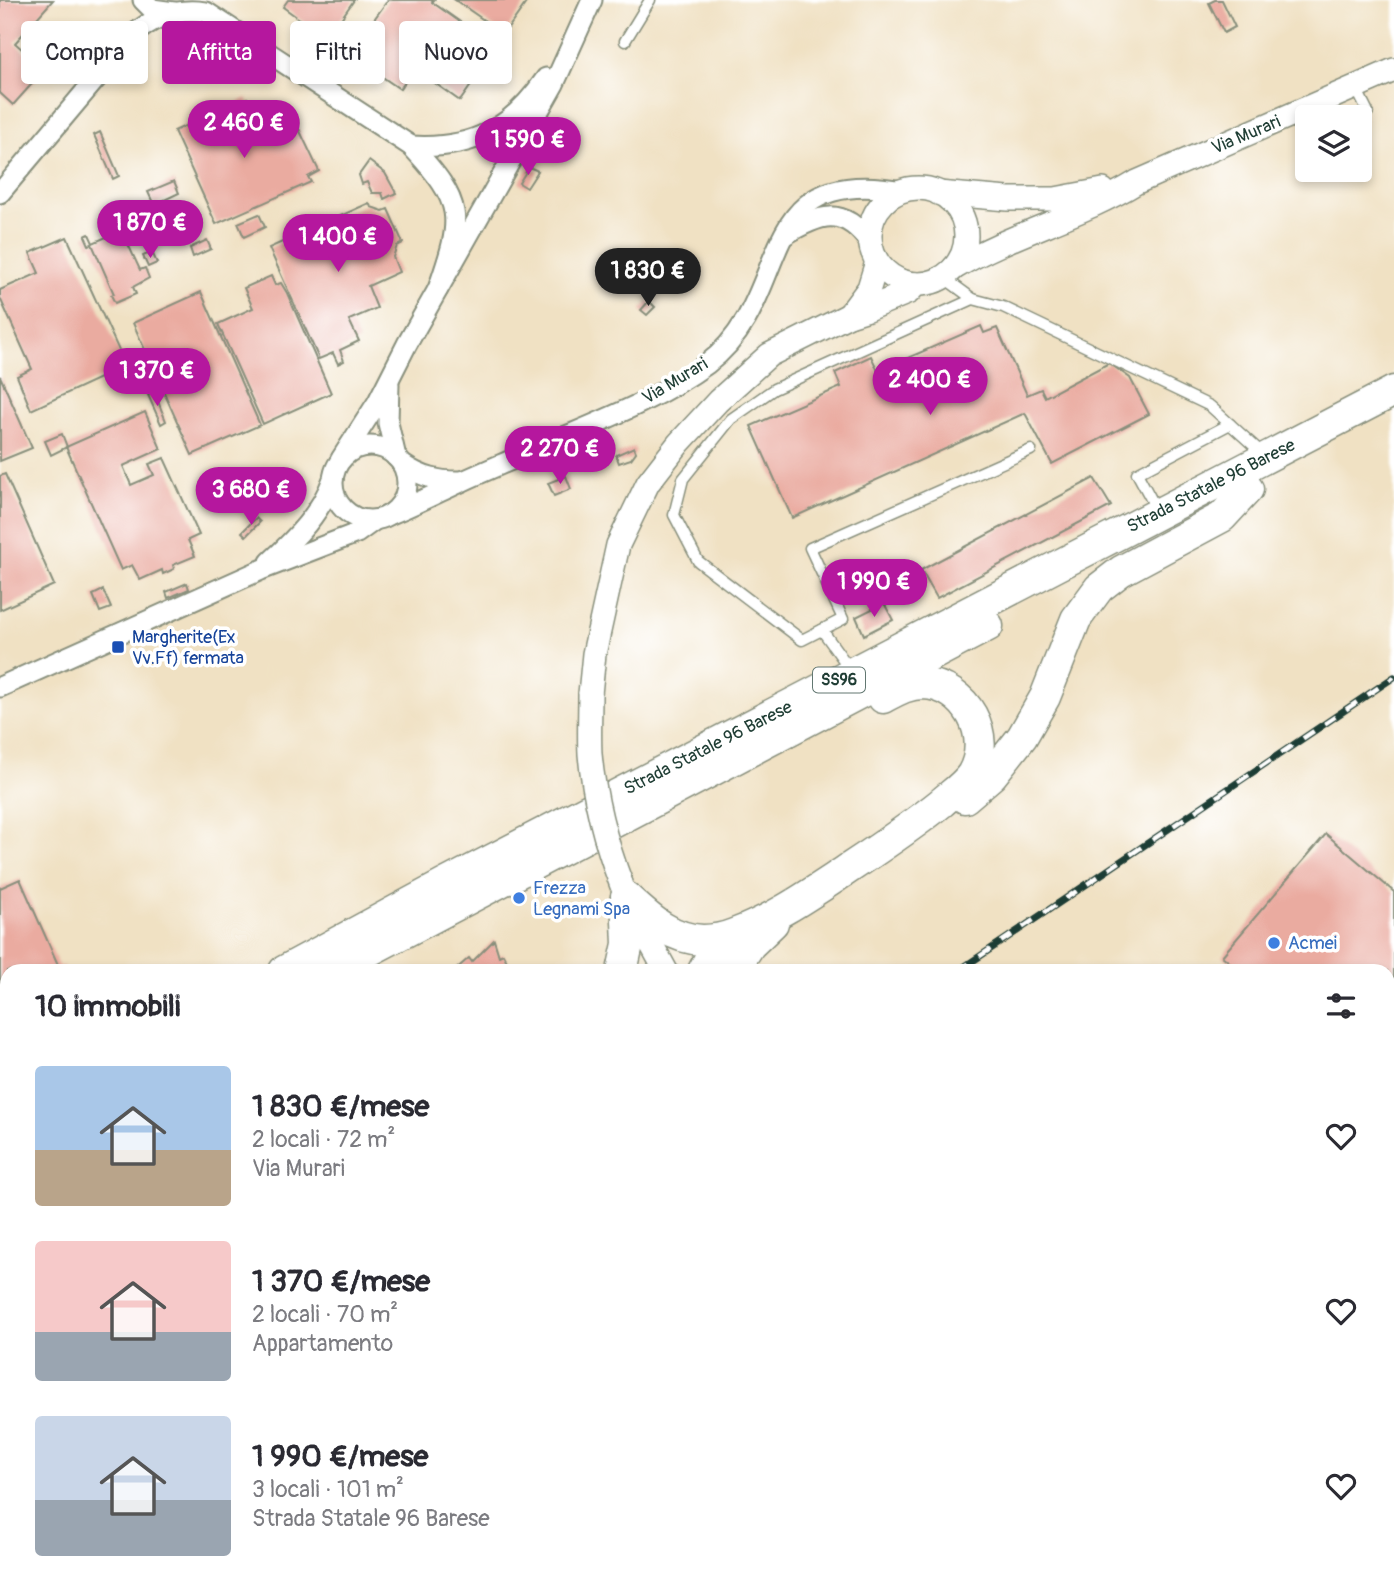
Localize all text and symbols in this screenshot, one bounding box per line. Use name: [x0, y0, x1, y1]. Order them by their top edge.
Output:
chip: Compra: [21, 21, 148, 84]
chip: Affitta: [162, 21, 276, 84]
chip: Filtri: [290, 21, 385, 84]
chip: Nuovo: [399, 21, 512, 84]
pin: 2 460 €: [179, 100, 309, 160]
map controls: [1295, 105, 1372, 182]
button: layers: [1295, 105, 1372, 182]
text: 2 460 €: [204, 108, 284, 137]
street label: Via Murari: [1208, 110, 1284, 160]
pin: 1 590 €: [463, 118, 593, 177]
text: 1 590 €: [491, 125, 565, 154]
pin: 1 870 €: [85, 201, 215, 260]
text: 1 870 €: [113, 208, 187, 237]
pin: 1 400 €: [273, 215, 403, 274]
text: 1 400 €: [299, 222, 377, 251]
pin: 1 830 €: [583, 248, 713, 308]
text: 1 830 €: [611, 256, 685, 285]
pin: 1 370 €: [92, 348, 222, 408]
street label: Via Murari: [638, 352, 712, 410]
text: 1 370 €: [120, 356, 194, 385]
pin: 2 400 €: [865, 358, 995, 417]
text: 2 400 €: [889, 365, 971, 394]
pin: 2 270 €: [495, 426, 625, 486]
street label: Strada Statale 96 Barese: [1123, 433, 1299, 538]
text: 2 270 €: [521, 434, 599, 463]
pin: 3 680 €: [186, 468, 316, 527]
text: 3 680 €: [212, 475, 290, 504]
pin: 1 990 €: [809, 560, 939, 619]
text: 1 990 €: [837, 567, 911, 596]
place label: Margherite(Ex Vv.Ff) fermata: [132, 626, 244, 670]
marker: Margherite(Ex Vv.Ff) fermata: [110, 639, 126, 655]
road number: SS96: [813, 667, 865, 692]
street label: Strada Statale 96 Barese: [620, 695, 796, 800]
place label: Frezza Legnami Spa: [533, 877, 630, 921]
marker: Frezza Legnami Spa: [511, 890, 527, 906]
place label: Acmei: [1288, 932, 1337, 955]
marker: Acmei: [1266, 935, 1282, 951]
icon: filters: [1322, 987, 1360, 1025]
text: 10 immobili: [35, 988, 180, 1025]
text: 1 830 €/mese: [252, 1088, 429, 1125]
icon: home: [91, 1094, 175, 1178]
icon: heart: [1322, 1117, 1360, 1155]
text: 2 locali · 72 m²: [252, 1125, 395, 1154]
text: Via Murari: [252, 1154, 345, 1183]
text: 1 370 €/mese: [252, 1263, 430, 1300]
icon: home: [91, 1269, 175, 1353]
icon: heart: [1322, 1292, 1360, 1330]
text: 2 locali · 70 m²: [252, 1300, 398, 1329]
text: Appartamento: [252, 1329, 393, 1358]
text: 1 990 €/mese: [252, 1438, 428, 1475]
icon: home: [91, 1444, 175, 1528]
icon: heart: [1322, 1467, 1360, 1505]
text: 3 locali · 101 m²: [252, 1475, 404, 1504]
text: Strada Statale 96 Barese: [252, 1504, 490, 1533]

